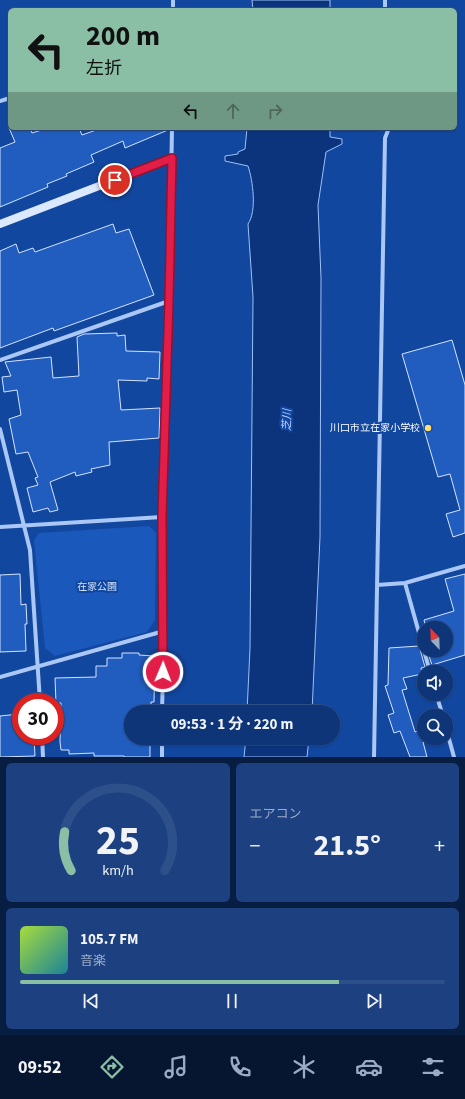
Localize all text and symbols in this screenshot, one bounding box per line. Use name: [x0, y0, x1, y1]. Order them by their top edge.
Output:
text: 200 m: [86, 16, 160, 56]
icon: left: [20, 24, 72, 76]
text: 左折: [86, 56, 122, 81]
icon: left: [180, 100, 202, 122]
icon: ahead: [222, 100, 244, 122]
icon: right: [264, 100, 286, 122]
pin: [98, 163, 132, 197]
icon: arrive: [104, 169, 126, 191]
water label: 芝川: [279, 408, 295, 431]
place label: 川口市立在家小学校: [330, 421, 420, 435]
marker: 川口市立在家小学校: [423, 423, 433, 433]
park label: 在家公園: [77, 580, 117, 594]
north arrow: [417, 621, 453, 657]
map controls: [417, 621, 453, 745]
position arrow: [142, 651, 184, 693]
button: sound: [417, 665, 453, 701]
speed limit sign: 30: [12, 693, 64, 745]
button: search: [417, 709, 453, 745]
text: 09:53 · 1 分 · 220 m: [171, 714, 293, 735]
text: エアコン: [250, 805, 302, 823]
text: 25: [96, 810, 140, 870]
text: 21.5°: [314, 824, 381, 867]
text: −: [250, 830, 260, 862]
text: +: [434, 830, 445, 862]
text: km/h: [102, 859, 134, 880]
text: 105.7 FM: [80, 929, 138, 950]
text: 音楽: [80, 952, 106, 970]
icon: previous: [80, 990, 102, 1012]
icon: pause: [221, 990, 243, 1012]
icon: next: [363, 990, 385, 1012]
icon: directions: [98, 1053, 126, 1081]
icon: music: [162, 1053, 190, 1081]
icon: phone: [226, 1053, 254, 1081]
icon: climate: [290, 1053, 318, 1081]
icon: car: [355, 1053, 383, 1081]
icon: filters: [419, 1053, 447, 1081]
text: 09:52: [18, 1055, 62, 1080]

